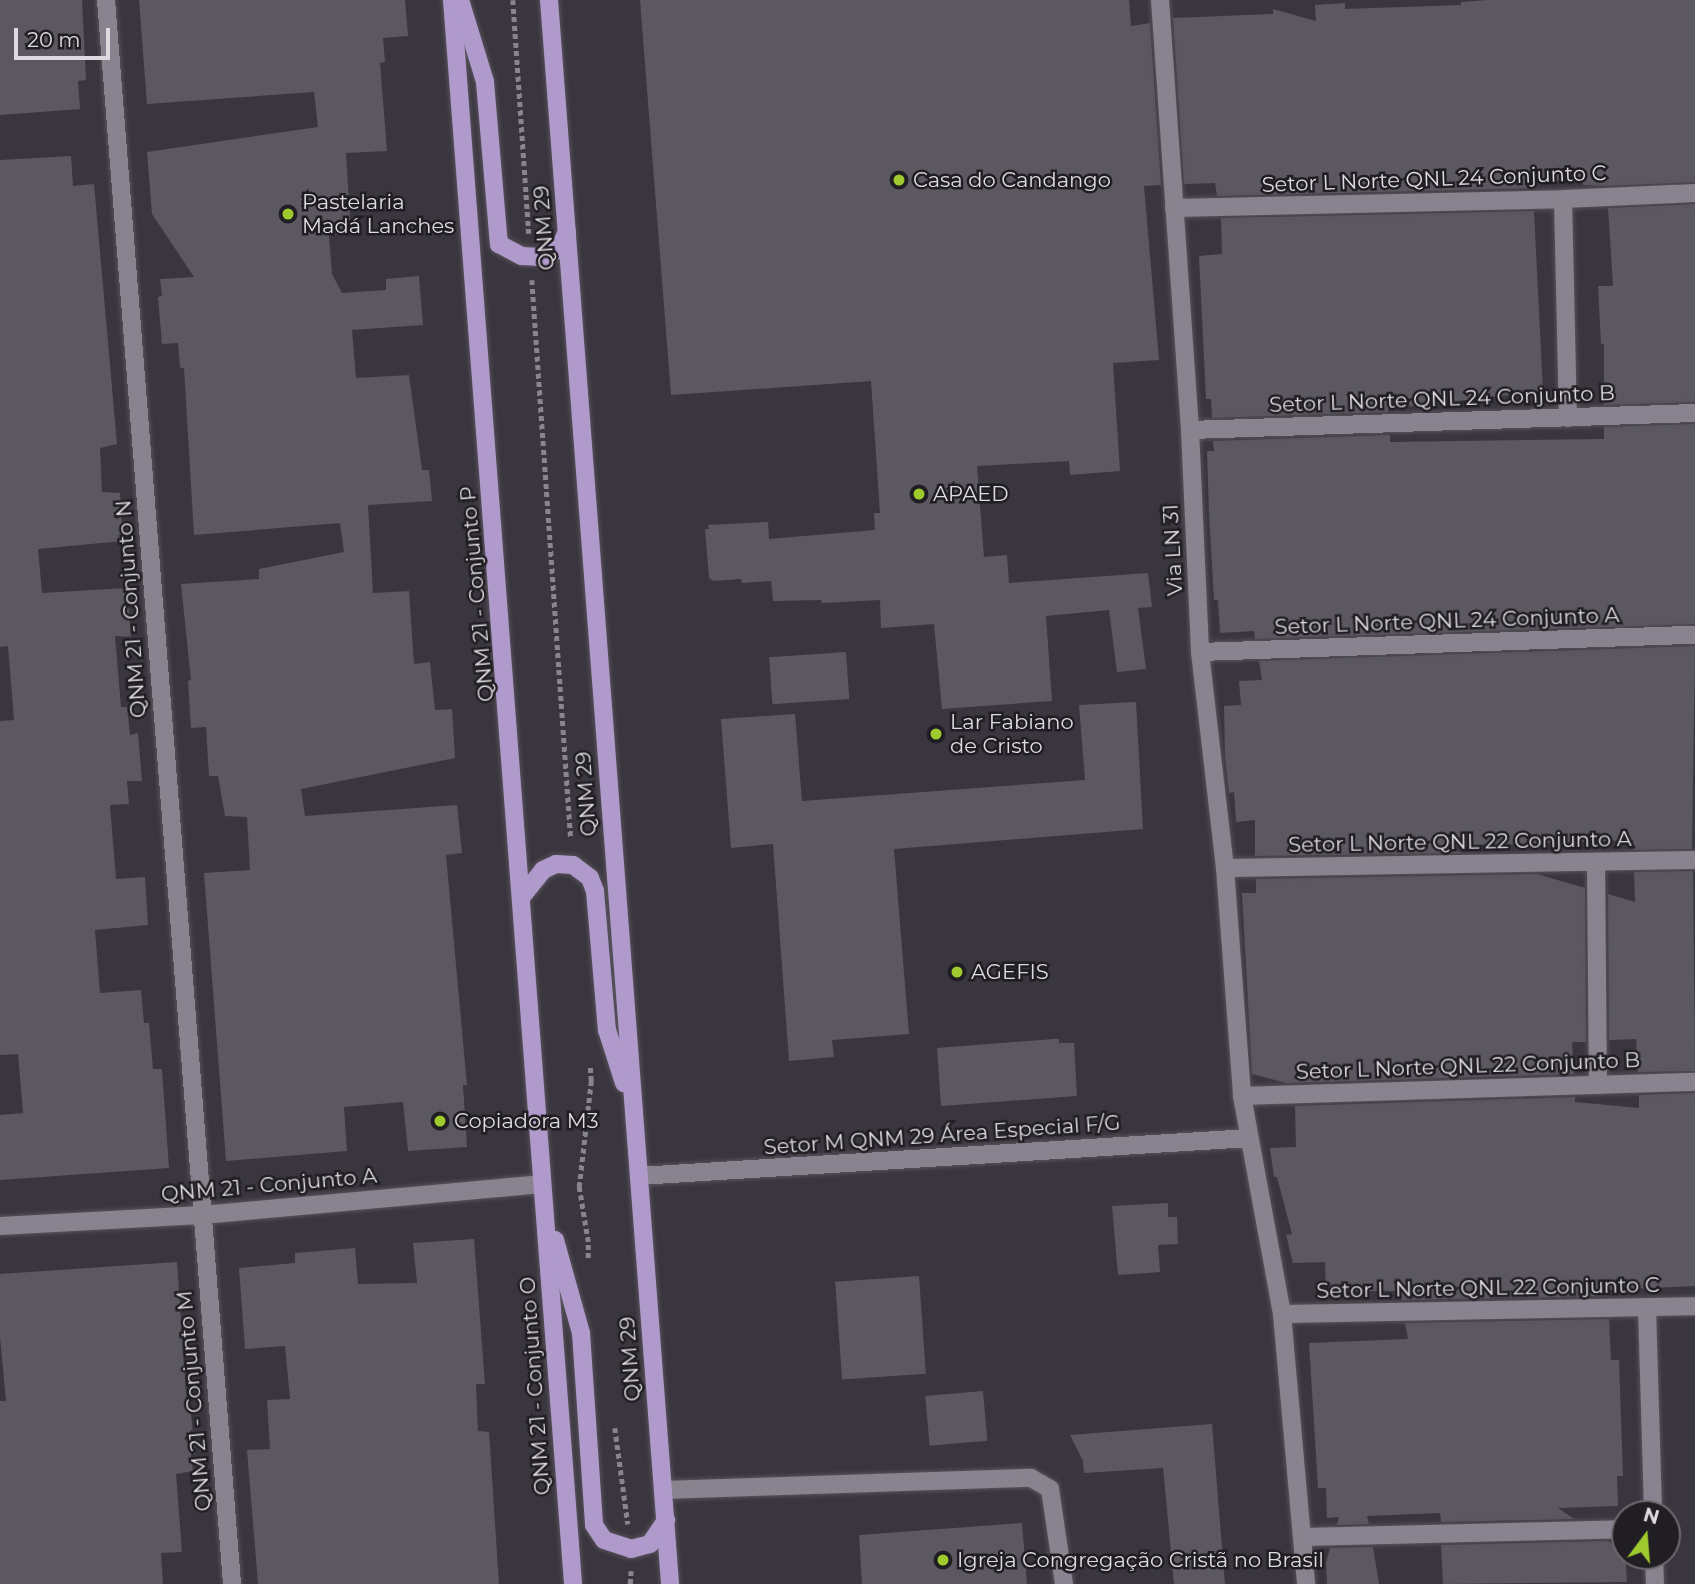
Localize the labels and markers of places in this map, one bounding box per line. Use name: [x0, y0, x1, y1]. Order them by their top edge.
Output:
place label: Casa do Candango: [913, 167, 1111, 193]
marker: Casa do Candango: [891, 172, 907, 188]
place label: Pastelaria Madá Lanches: [302, 189, 454, 239]
marker: Pastelaria Madá Lanches: [280, 206, 296, 222]
place label: APAED: [933, 481, 1009, 507]
marker: APAED: [911, 486, 927, 502]
place label: Lar Fabiano de Cristo: [950, 709, 1074, 759]
marker: Lar Fabiano de Cristo: [928, 726, 944, 742]
place label: AGEFIS: [971, 959, 1049, 985]
marker: AGEFIS: [949, 964, 965, 980]
place label: Copiadora M3: [454, 1108, 599, 1134]
marker: Copiadora M3: [432, 1113, 448, 1129]
place label: Igreja Congregação Cristã no Brasil: [957, 1547, 1324, 1573]
marker: Igreja Congregação Cristã no Brasil: [935, 1552, 951, 1568]

